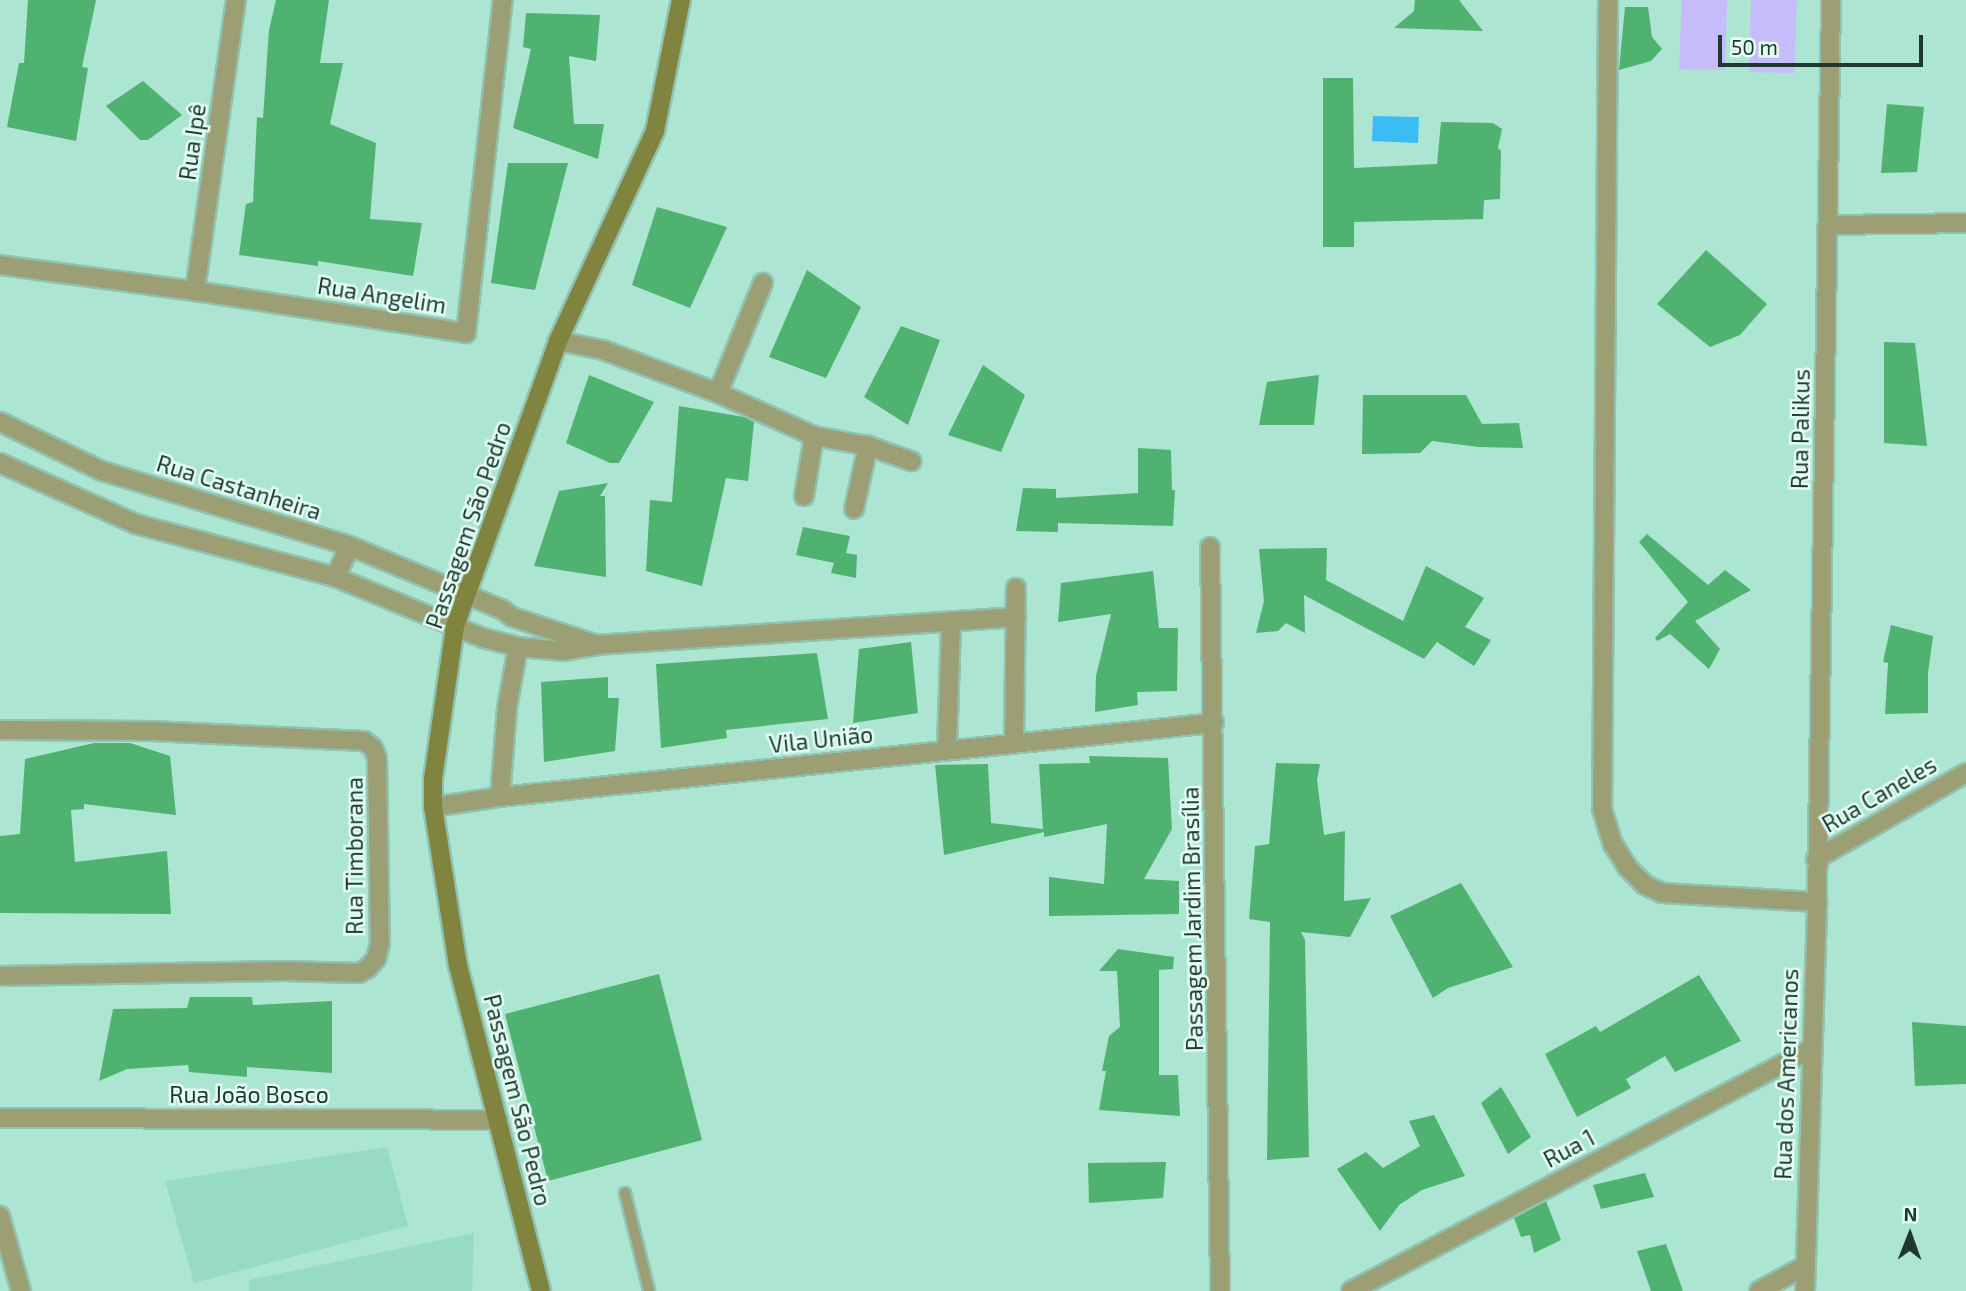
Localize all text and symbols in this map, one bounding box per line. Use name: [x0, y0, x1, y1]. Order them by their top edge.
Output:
scale bar: [1721, 21, 1926, 65]
text: 50 m: [1731, 34, 1778, 59]
street label: Rua Ipê: [173, 102, 211, 182]
street label: Rua Angelim: [315, 271, 449, 319]
street label: Rua Palikus: [1785, 369, 1815, 489]
street label: Passagem São Pedro: [420, 418, 516, 632]
street label: Rua Castanheira: [153, 449, 325, 525]
street label: Vila União: [768, 720, 874, 758]
street label: Rua Caneles: [1817, 750, 1941, 838]
street label: Rua Timborana: [340, 777, 368, 935]
street label: Passagem Jardim Brasília: [1176, 786, 1208, 1052]
street label: Rua dos Americanos: [1769, 968, 1803, 1180]
street label: Passagem São Pedro: [478, 991, 558, 1209]
street label: Rua João Bosco: [169, 1080, 329, 1108]
street label: Rua 1: [1539, 1123, 1599, 1173]
north arrow: [1875, 1200, 1945, 1270]
text: N: [1903, 1202, 1917, 1225]

